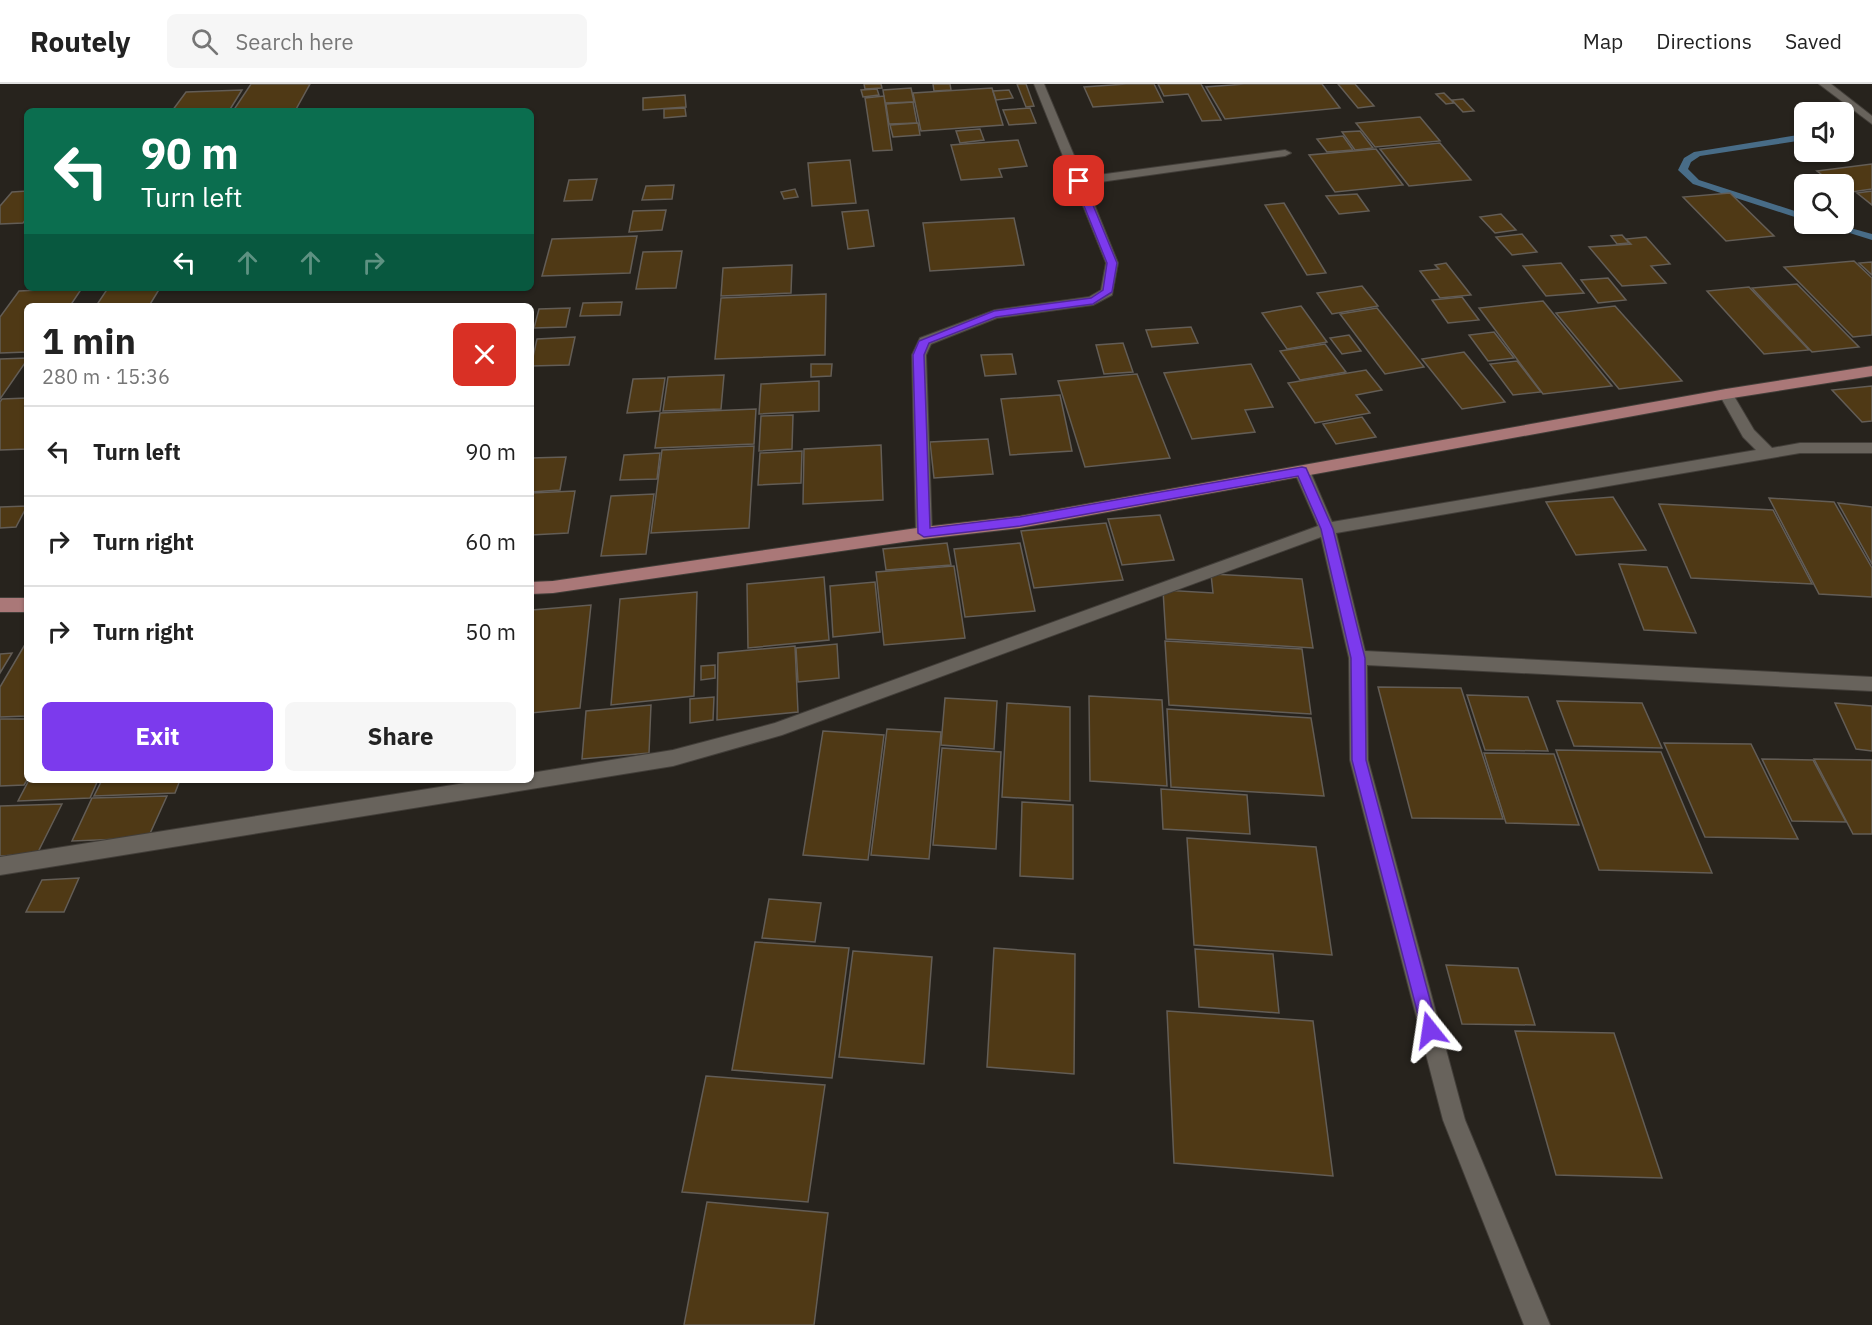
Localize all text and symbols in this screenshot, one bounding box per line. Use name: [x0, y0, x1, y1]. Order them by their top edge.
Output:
search box: [167, 14, 587, 68]
text: Routely: [30, 23, 131, 60]
icon: search: [188, 25, 221, 58]
text: Search here: [236, 27, 354, 56]
text: Map: [1583, 27, 1623, 55]
text: Directions: [1656, 27, 1752, 55]
text: Saved: [1785, 27, 1842, 55]
map controls: [1794, 102, 1854, 234]
button: sound: [1794, 102, 1854, 162]
text: 90 m: [141, 126, 239, 181]
icon: left: [42, 132, 120, 210]
pin: [1053, 155, 1104, 206]
icon: arrive: [1062, 164, 1095, 197]
button: search: [1794, 174, 1854, 234]
text: Turn left: [141, 179, 242, 214]
icon: left: [168, 246, 201, 279]
icon: ahead: [231, 246, 264, 279]
icon: ahead: [294, 246, 327, 279]
icon: right: [357, 246, 390, 279]
text: 1 min: [42, 317, 136, 364]
button: close: [453, 323, 516, 386]
text: 280 m · 15:36: [42, 363, 170, 390]
icon: left: [42, 435, 75, 468]
text: Turn left: [93, 437, 181, 466]
text: 90 m: [465, 437, 516, 466]
icon: right: [42, 525, 75, 558]
text: Turn right: [93, 527, 194, 556]
text: 60 m: [465, 527, 516, 556]
icon: right: [42, 615, 75, 648]
text: Turn right: [93, 617, 194, 646]
text: 50 m: [465, 617, 516, 646]
button: Exit: [42, 702, 273, 771]
button: Share: [285, 702, 516, 771]
position arrow: [1398, 998, 1462, 1062]

